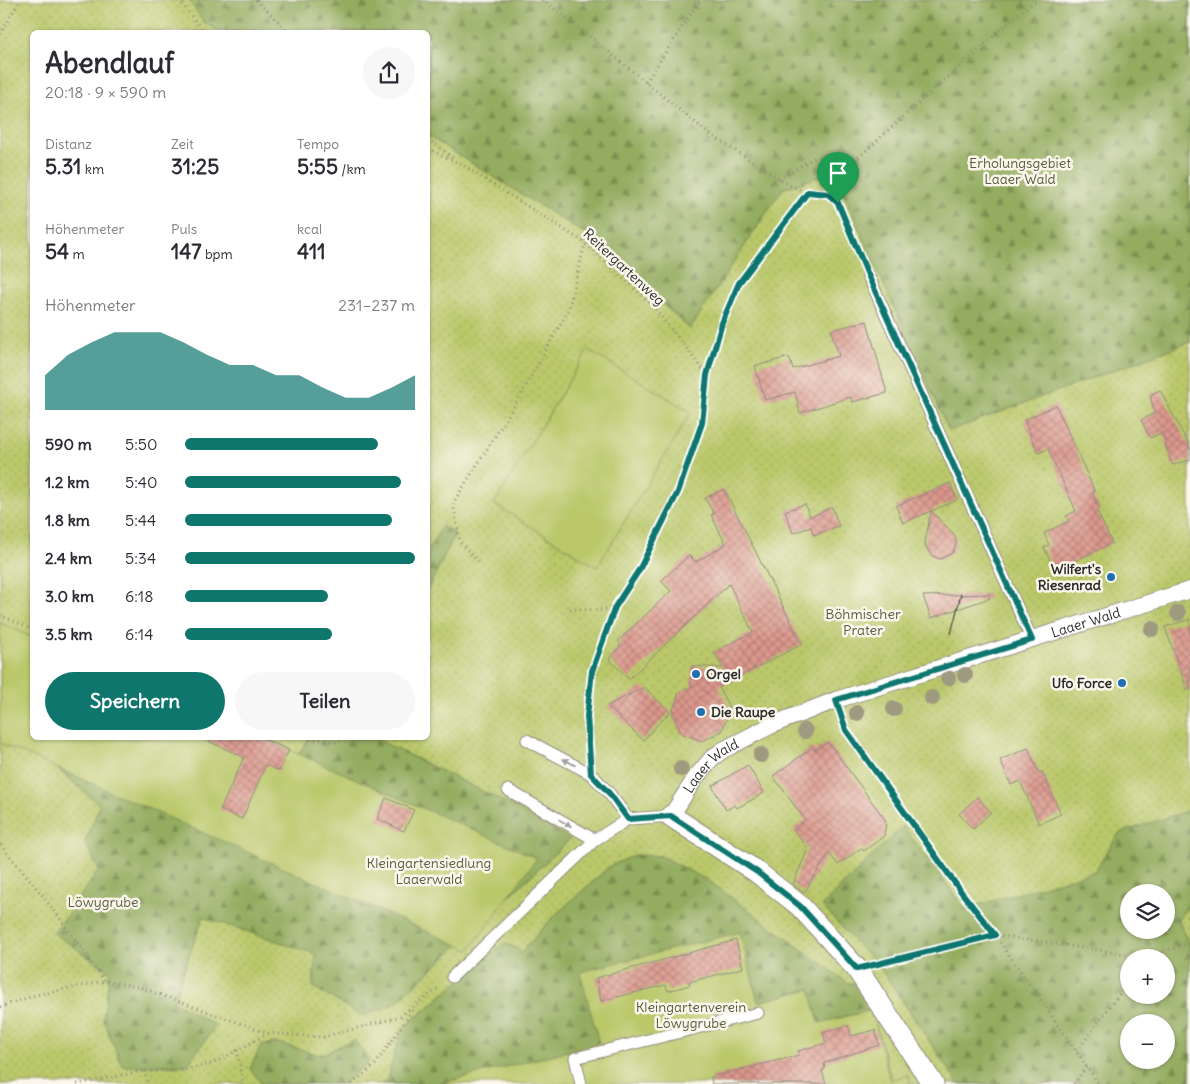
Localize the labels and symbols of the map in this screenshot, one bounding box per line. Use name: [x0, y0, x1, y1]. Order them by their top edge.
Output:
pin: [817, 152, 859, 203]
park label: Erholungsgebiet Laaer Wald: [969, 154, 1071, 188]
street label: Reitergartenweg: [579, 225, 669, 309]
place label: Wilfert's Riesenrad: [1038, 560, 1102, 594]
marker: Wilfert's Riesenrad: [1105, 571, 1117, 583]
street label: Laaer Wald: [1049, 603, 1123, 642]
park label: Böhmischer Prater: [825, 605, 901, 639]
place label: Orgel: [706, 665, 741, 683]
marker: Orgel: [690, 668, 702, 680]
place label: Ufo Force: [1052, 674, 1112, 692]
marker: Ufo Force: [1116, 677, 1128, 689]
place label: Die Raupe: [711, 703, 776, 721]
marker: Die Raupe: [695, 706, 707, 718]
street label: Laaer Wald: [679, 735, 741, 796]
one-way arrow: [561, 758, 576, 766]
one-way arrow: [558, 819, 573, 827]
park label: Kleingartensiedlung Laaerwald: [367, 854, 491, 888]
park label: Löwygrube: [67, 893, 139, 911]
park label: Kleingartenverein Löwygrube: [636, 998, 746, 1032]

